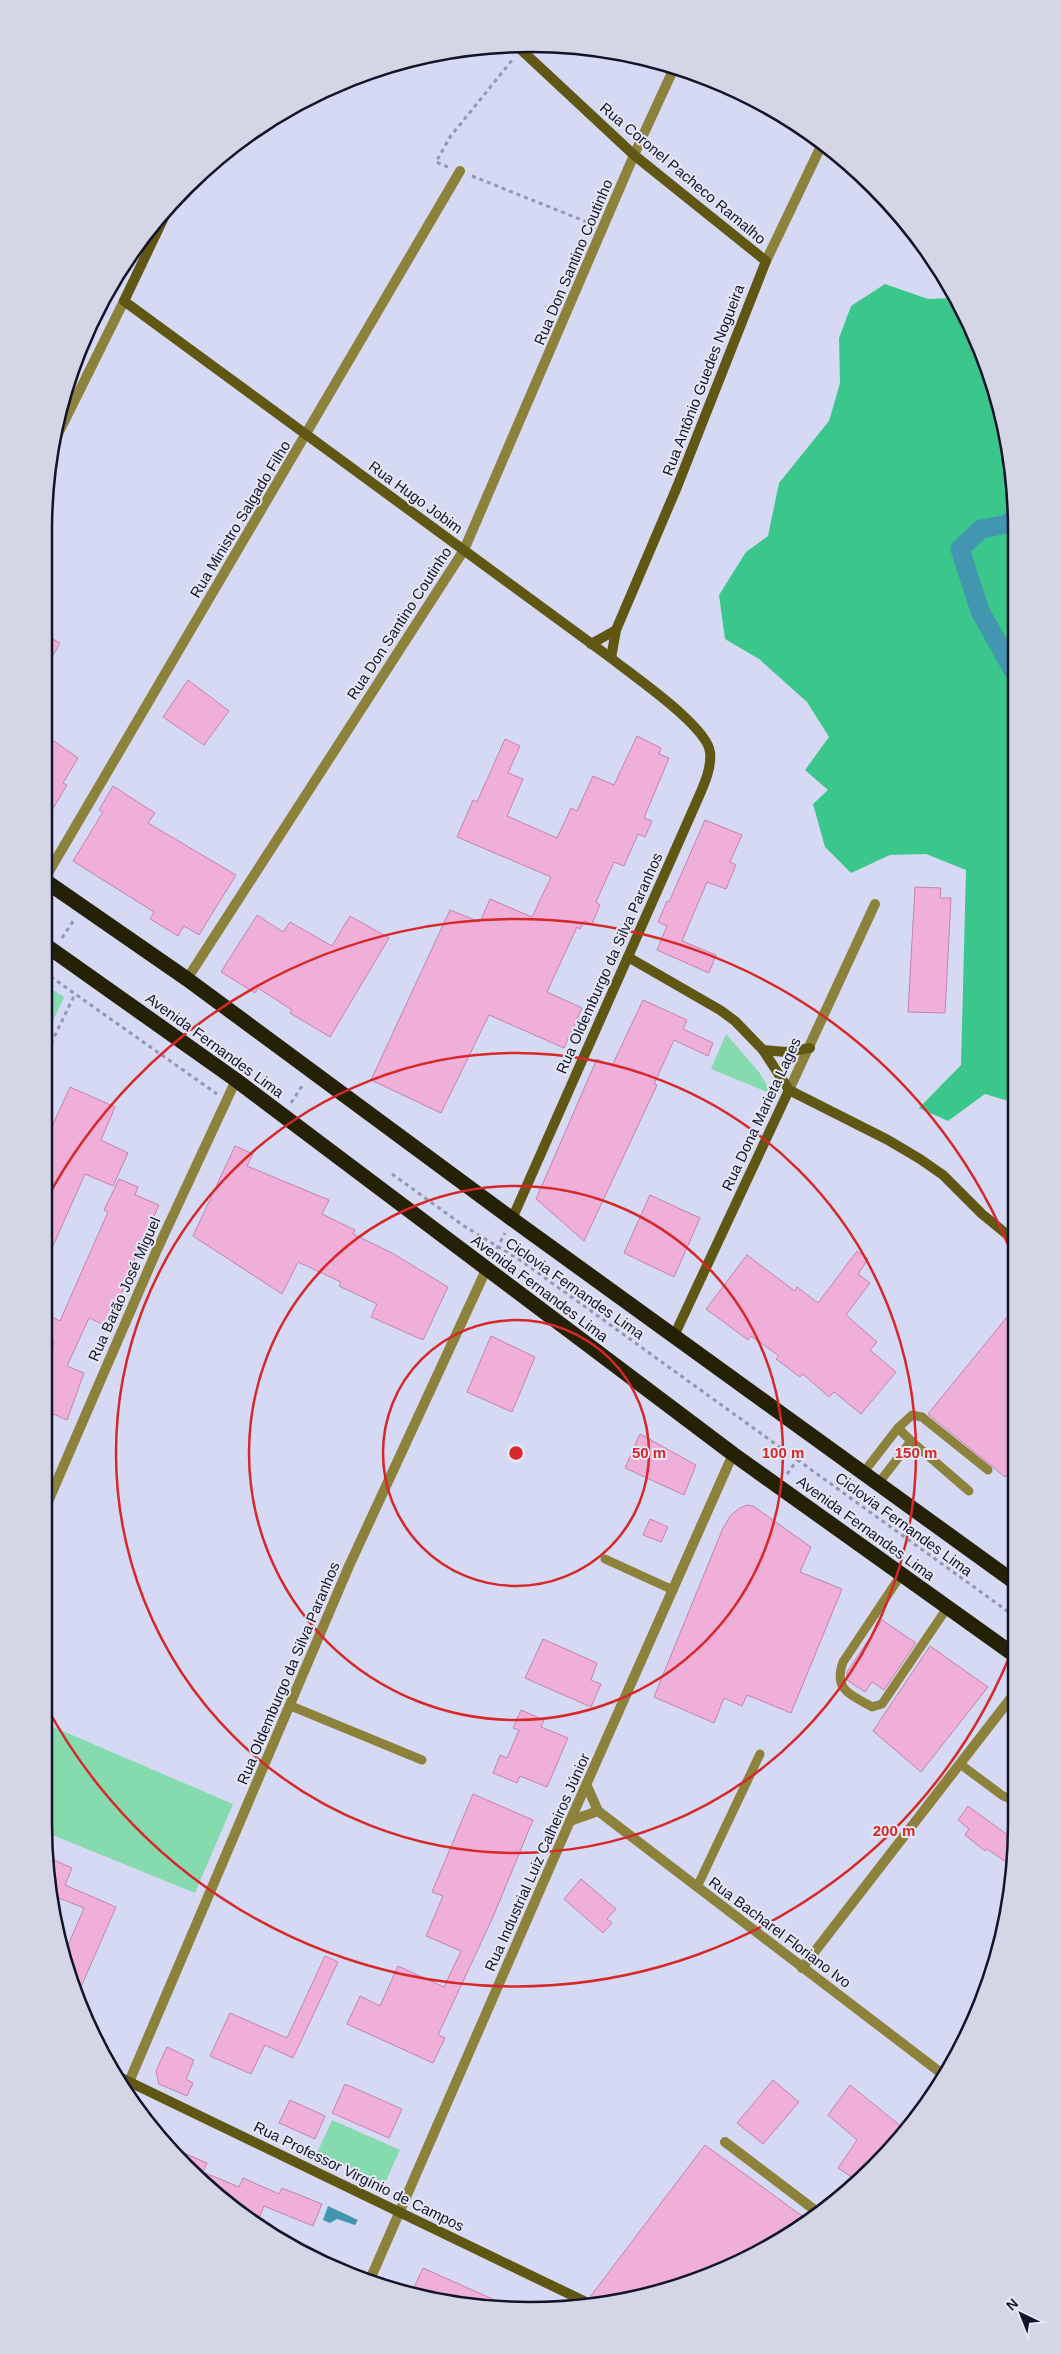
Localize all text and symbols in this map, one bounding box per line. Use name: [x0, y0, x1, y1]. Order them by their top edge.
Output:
street label: Rua Coronel Pacheco Ramalho: [597, 99, 769, 247]
street label: Rua Don Santino Coutinho: [530, 177, 616, 347]
street label: Rua Antônio Guedes Nogueira: [659, 281, 748, 478]
street label: Rua Ministro Salgado Filho: [186, 437, 294, 601]
street label: Rua Hugo Jobim: [366, 457, 466, 537]
street label: Rua Don Santino Coutinho: [343, 544, 455, 702]
street label: Rua Oldemburgo da Silva Paranhos: [552, 850, 666, 1076]
street label: Avenida Fernandes Lima: [143, 989, 288, 1101]
street label: Rua Dona Marieta Lages: [718, 1035, 804, 1193]
street label: Rua Barão José Miguel: [85, 1214, 163, 1364]
street label: Avenida Fernandes Lima: [468, 1231, 612, 1345]
street label: Ciclovia Fernandes Lima: [503, 1234, 648, 1343]
centre of rings: [507, 1444, 525, 1462]
text: 50 m: [632, 1444, 666, 1461]
text: 100 m: [762, 1444, 804, 1461]
text: 150 m: [895, 1444, 937, 1461]
street label: Ciclovia Fernandes Lima: [832, 1469, 976, 1580]
street label: Avenida Fernandes Lima: [794, 1472, 939, 1584]
street label: Rua Oldemburgo da Silva Paranhos: [233, 1559, 343, 1787]
street label: Rua Industrial Luiz Calheiros Júnior: [481, 1750, 593, 1974]
text: 200 m: [873, 1822, 915, 1839]
street label: Rua Bacharel Floriano Ivo: [706, 1873, 854, 1991]
street label: Rua Professor Virgínio de Campos: [251, 2118, 467, 2234]
north arrow: [996, 2289, 1046, 2339]
text: N: [1003, 2295, 1021, 2314]

